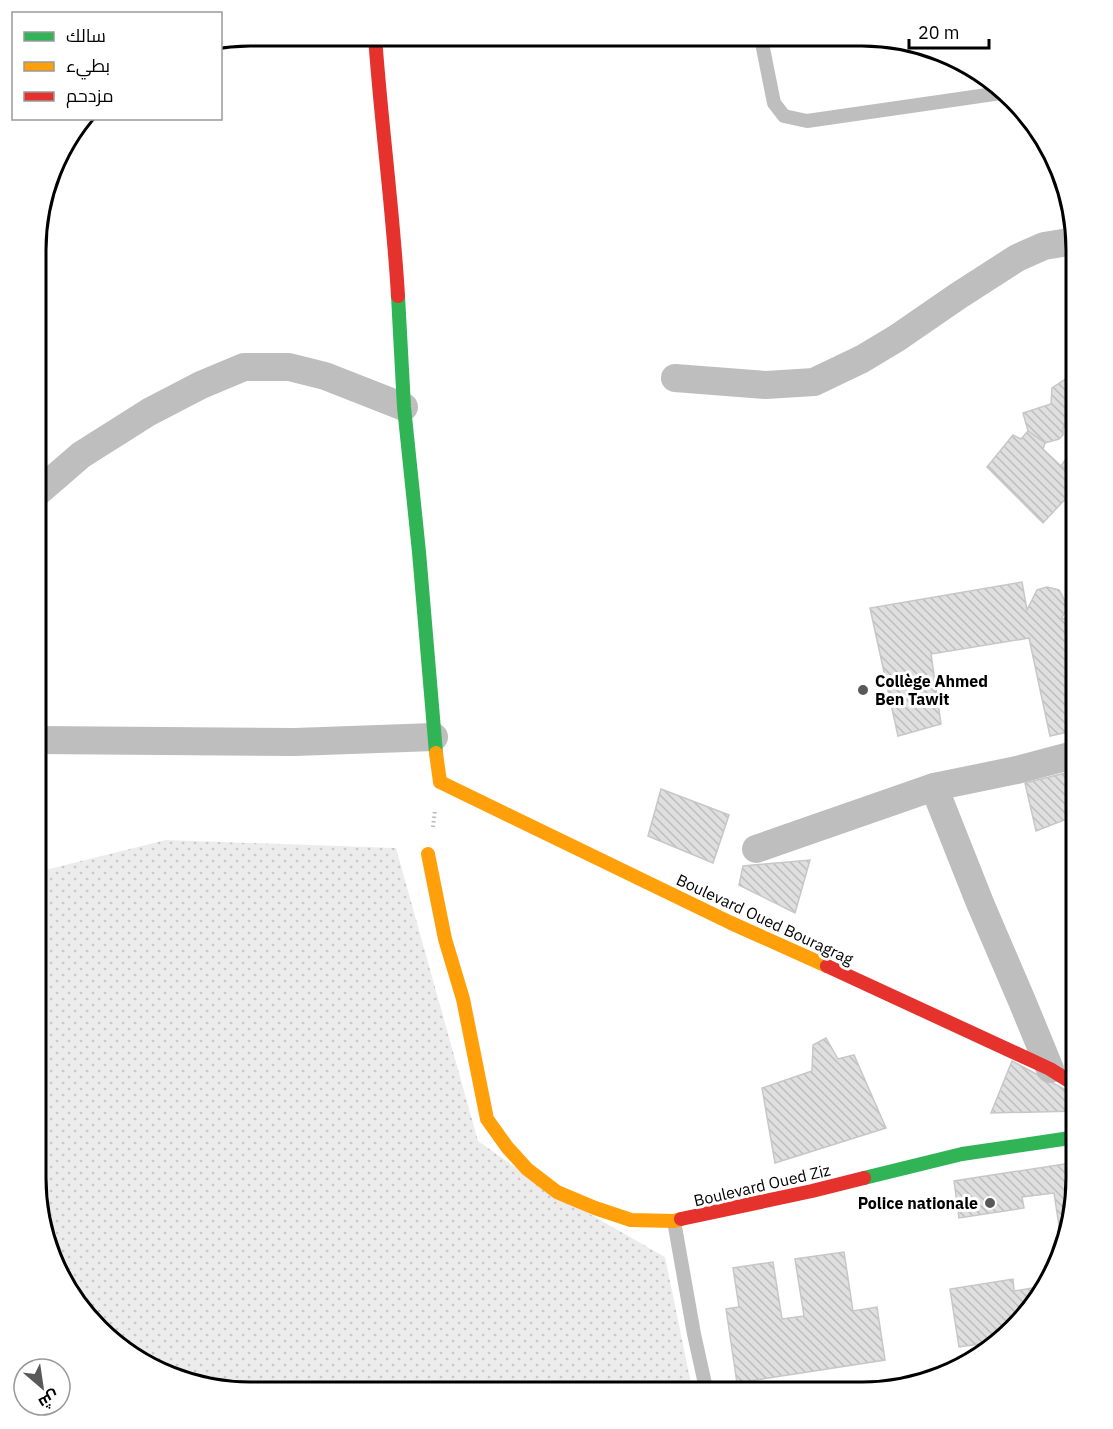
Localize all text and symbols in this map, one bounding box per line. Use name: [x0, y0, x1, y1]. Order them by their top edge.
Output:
legend: [12, 12, 222, 120]
scale bar: [909, 12, 988, 50]
text: 20 m: [918, 21, 960, 44]
text: سالك: [66, 24, 106, 47]
text: بطيء: [66, 54, 110, 80]
text: مزدحم: [66, 84, 114, 108]
place label: Collège Ahmed Ben Tawit: [875, 671, 988, 709]
marker: Collège Ahmed Ben Tawit: [856, 683, 870, 697]
street label: Boulevard Oued Bouragrag: [673, 869, 857, 969]
street label: Boulevard Oued Ziz: [692, 1160, 832, 1210]
place label: Police nationale: [858, 1193, 978, 1213]
marker: Police nationale: [983, 1196, 997, 1210]
north arrow: [12, 1357, 72, 1417]
text: ش: [35, 1386, 63, 1414]

